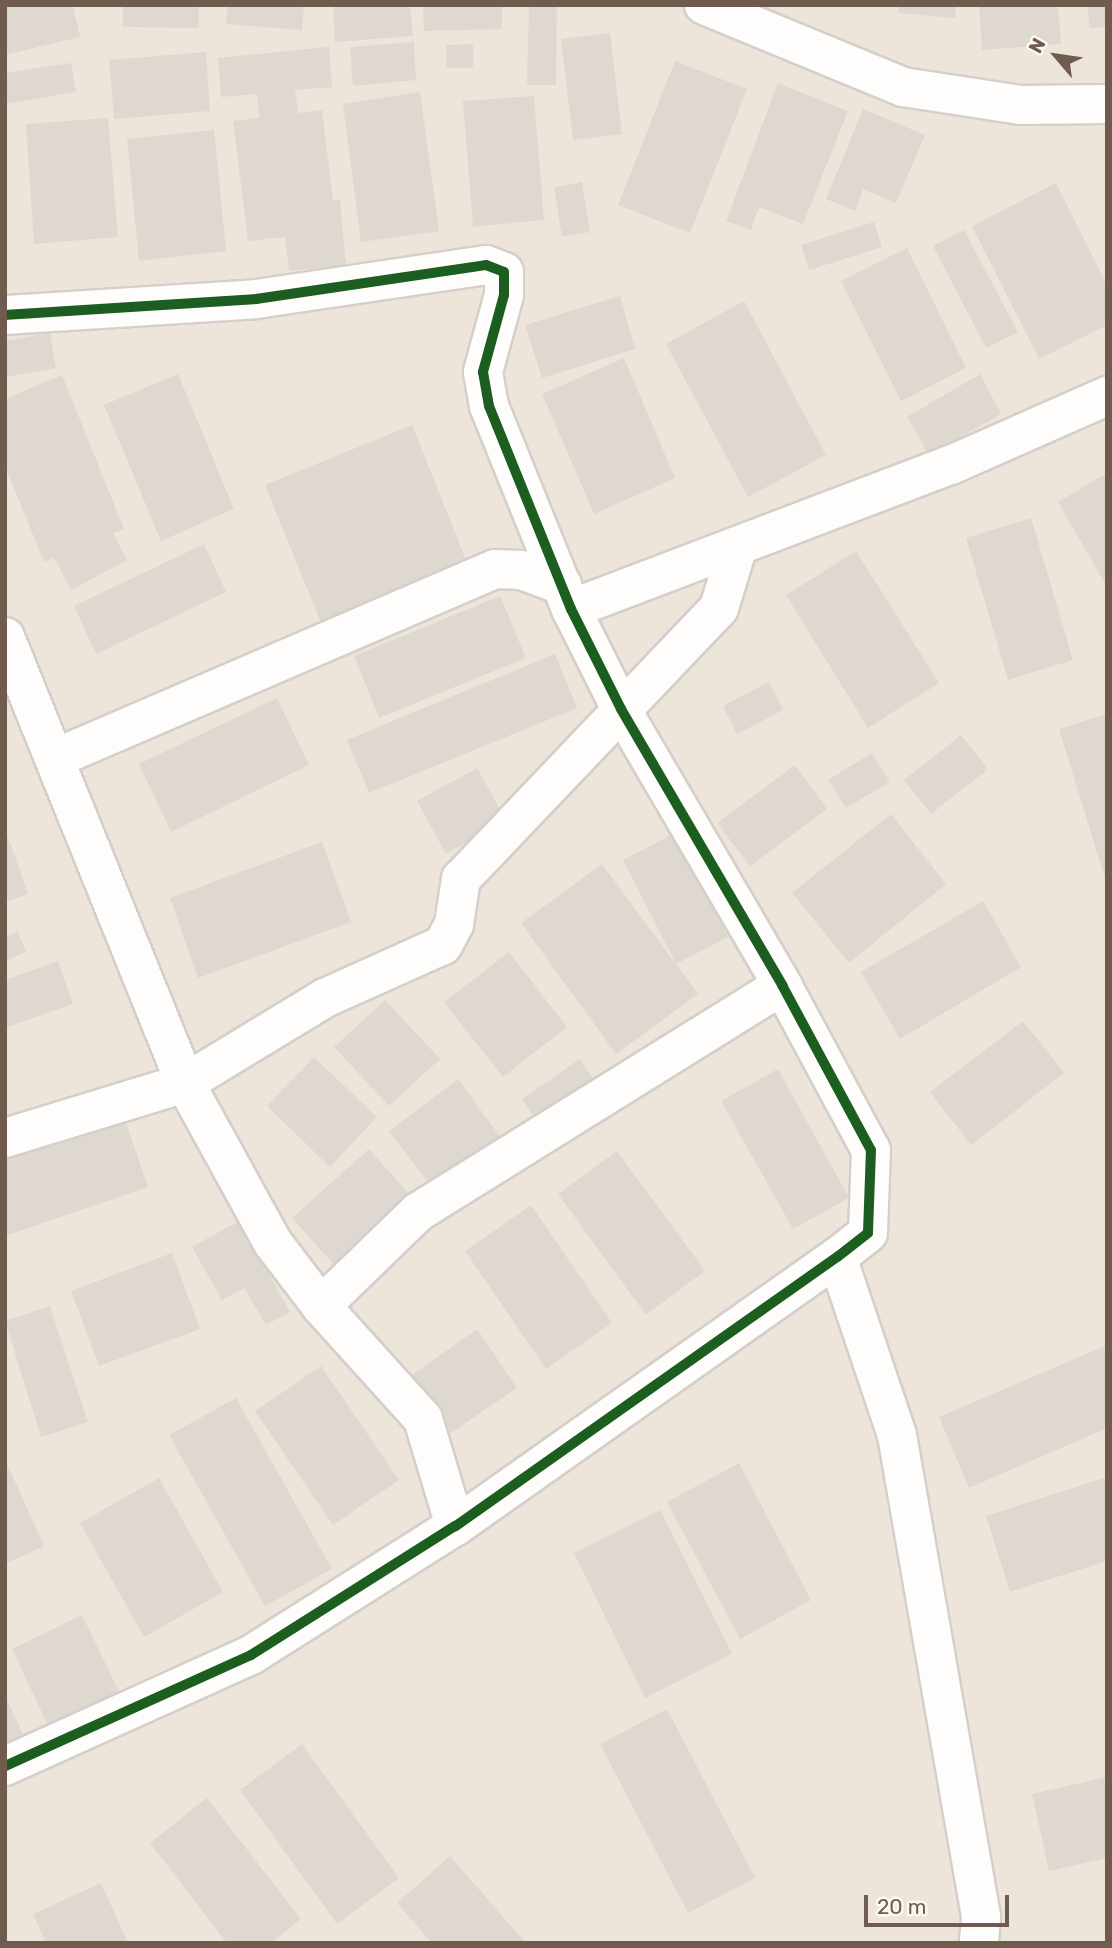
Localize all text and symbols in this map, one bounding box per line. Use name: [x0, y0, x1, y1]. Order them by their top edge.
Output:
north arrow: [1021, 21, 1091, 91]
text: N: [1024, 34, 1051, 57]
scale bar: [867, 1882, 1012, 1926]
text: 20 m: [877, 1894, 926, 1919]

